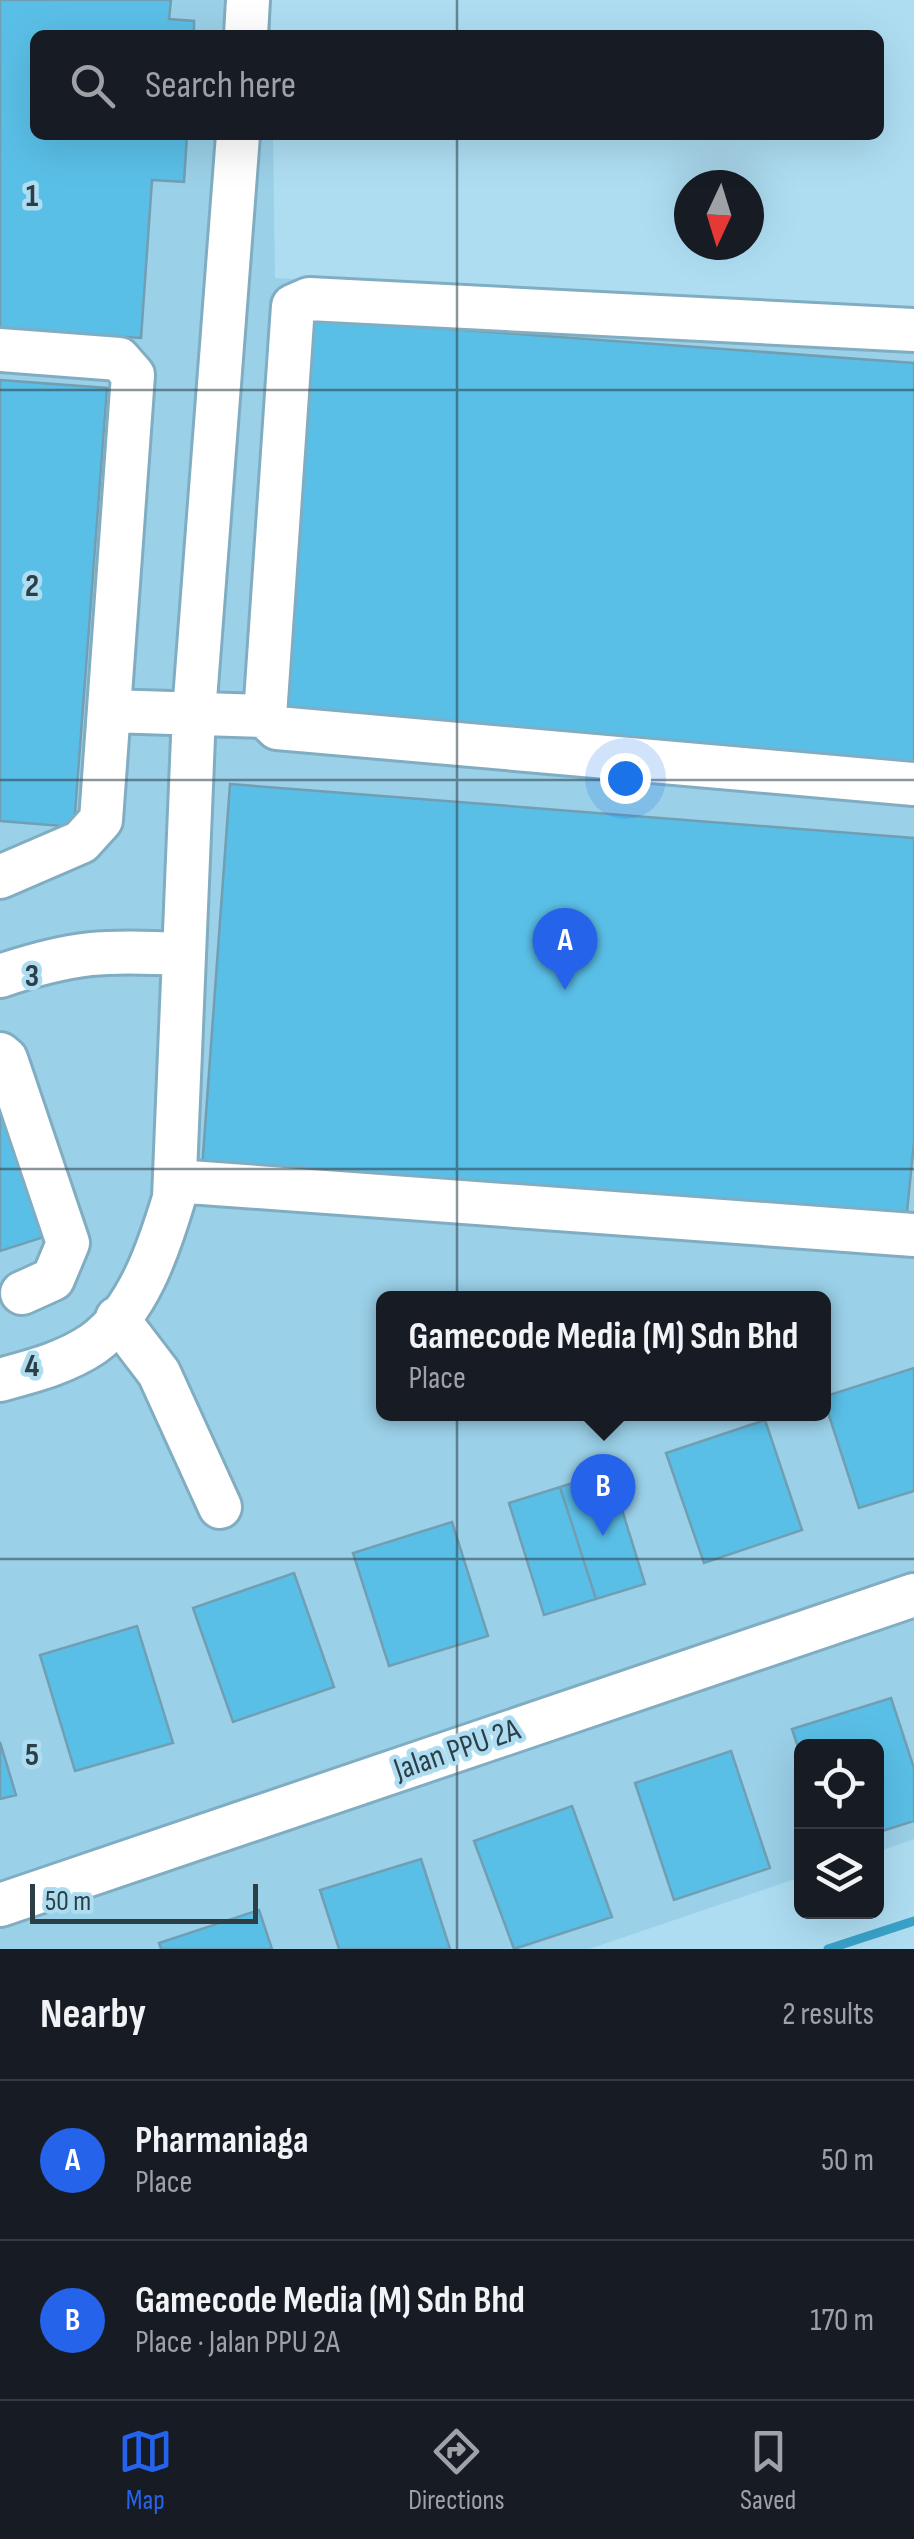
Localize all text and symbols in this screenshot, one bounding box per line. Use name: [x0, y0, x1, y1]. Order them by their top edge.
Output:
search box: [30, 30, 884, 140]
icon: search: [65, 58, 120, 113]
text: Search here: [145, 63, 296, 108]
north arrow: [674, 170, 764, 260]
text: 1: [26, 177, 39, 216]
text: 2: [25, 567, 39, 606]
your location: [600, 753, 651, 804]
pin: A: [532, 908, 598, 990]
text: 3: [25, 957, 39, 996]
popup: [376, 1291, 831, 1421]
text: Gamecode Media (M) Sdn Bhd: [409, 1314, 798, 1359]
text: 4: [25, 1347, 40, 1386]
text: Place: [409, 1359, 466, 1398]
pin: B: [570, 1454, 636, 1536]
street label: Jalan PPU 2A: [388, 1710, 525, 1790]
text: 5: [25, 1736, 39, 1775]
map controls: [794, 1739, 884, 1919]
button: locate: [794, 1739, 884, 1829]
button: layers: [794, 1829, 884, 1919]
scale bar: [30, 1879, 258, 1924]
text: 50 m: [45, 1885, 91, 1918]
text: Nearby: [40, 1989, 146, 2040]
text: 2 results: [782, 1995, 874, 2034]
text: Pharmaniaga: [135, 2118, 308, 2163]
text: A: [65, 2141, 80, 2180]
text: 50 m: [821, 2141, 874, 2180]
text: Place: [135, 2163, 192, 2202]
text: Gamecode Media (M) Sdn Bhd: [135, 2278, 525, 2323]
text: B: [65, 2301, 80, 2340]
text: 170 m: [810, 2301, 874, 2340]
text: Place · Jalan PPU 2A: [135, 2323, 340, 2362]
tab: Map: [118, 2424, 173, 2517]
tab: Directions: [408, 2424, 505, 2517]
tab: Saved: [740, 2424, 796, 2517]

